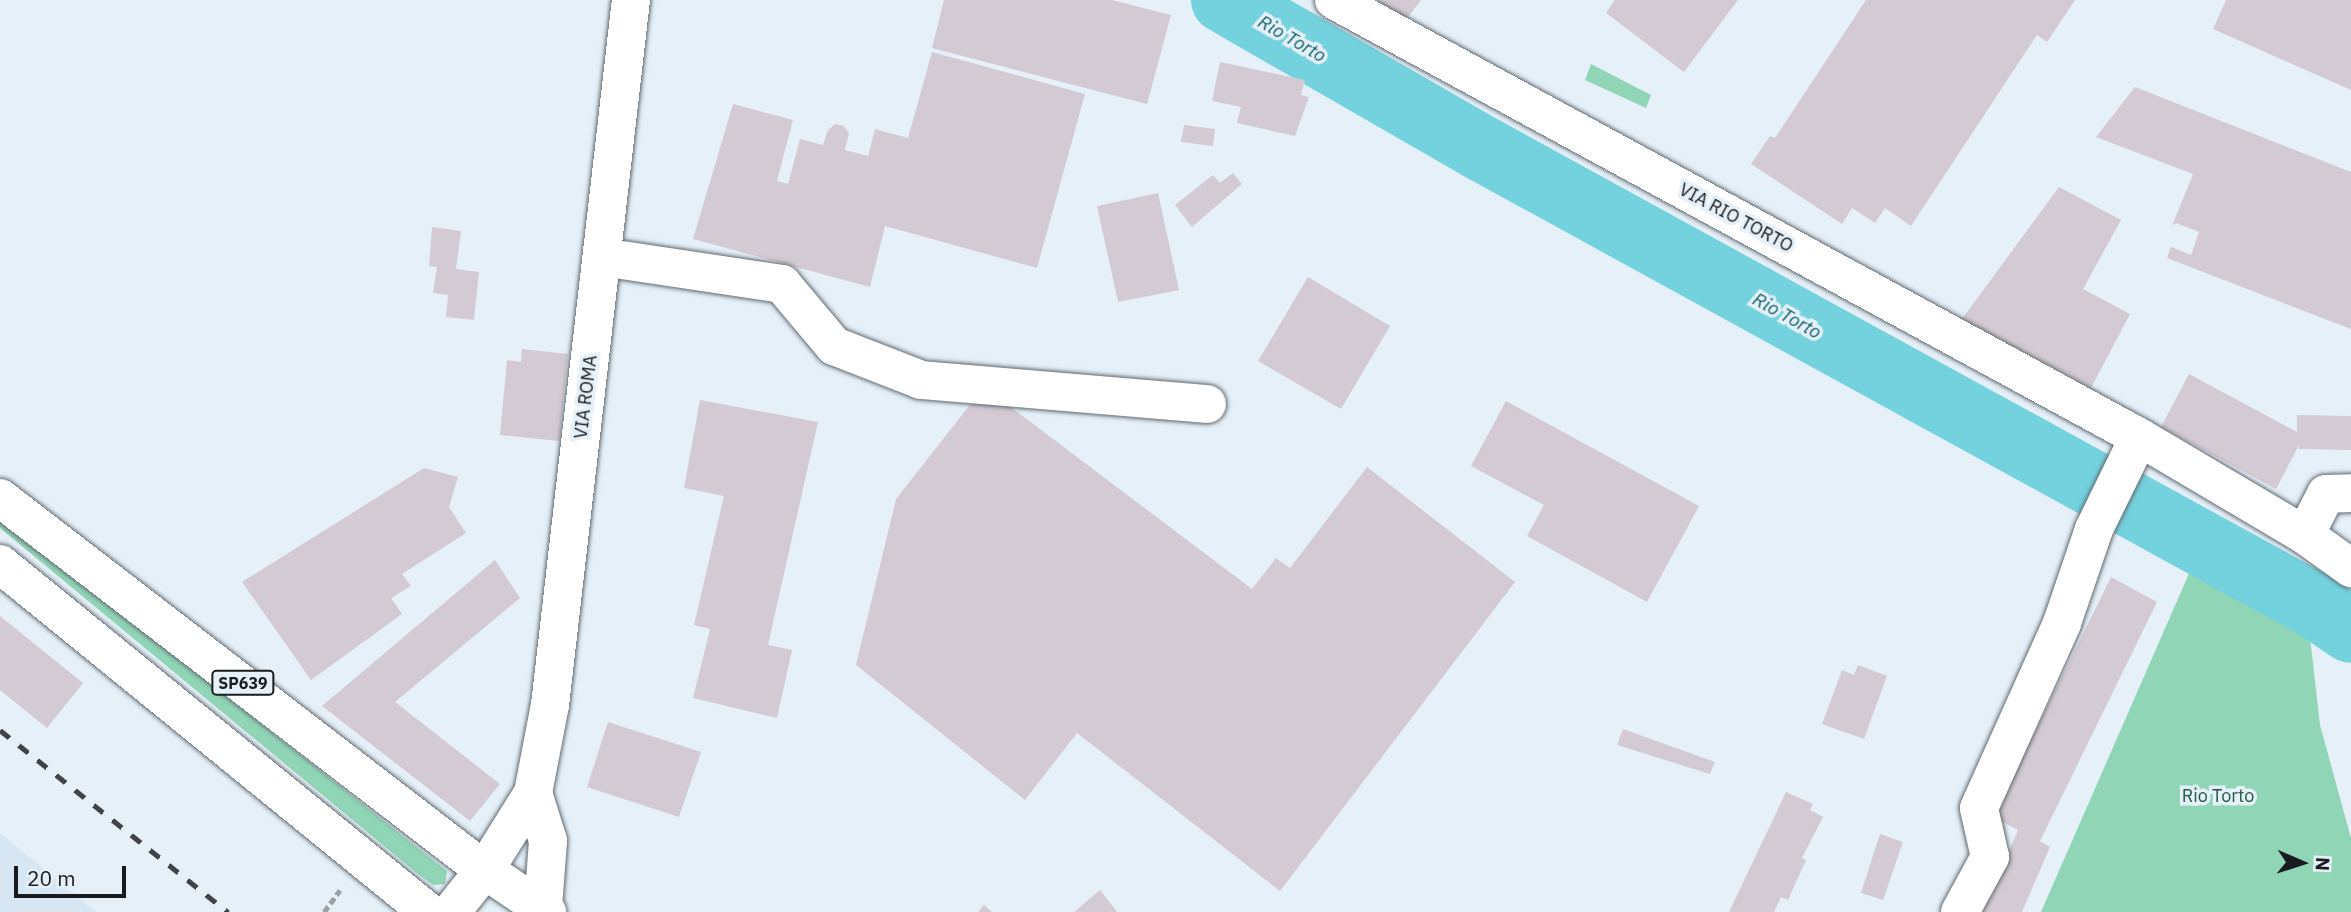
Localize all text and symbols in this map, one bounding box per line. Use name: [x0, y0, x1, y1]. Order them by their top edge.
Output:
water label: Rio Torto: [1254, 10, 1330, 68]
street label: VIA RIO TORTO: [1675, 179, 1797, 257]
water label: Rio Torto: [1749, 288, 1825, 344]
street label: VIA ROMA: [570, 354, 602, 440]
road number: SP639: [210, 670, 276, 696]
park label: Rio Torto: [2182, 785, 2254, 807]
north arrow: [2267, 828, 2337, 898]
scale bar: [18, 852, 130, 896]
text: N: [2311, 857, 2335, 872]
text: 20 m: [27, 864, 76, 892]

